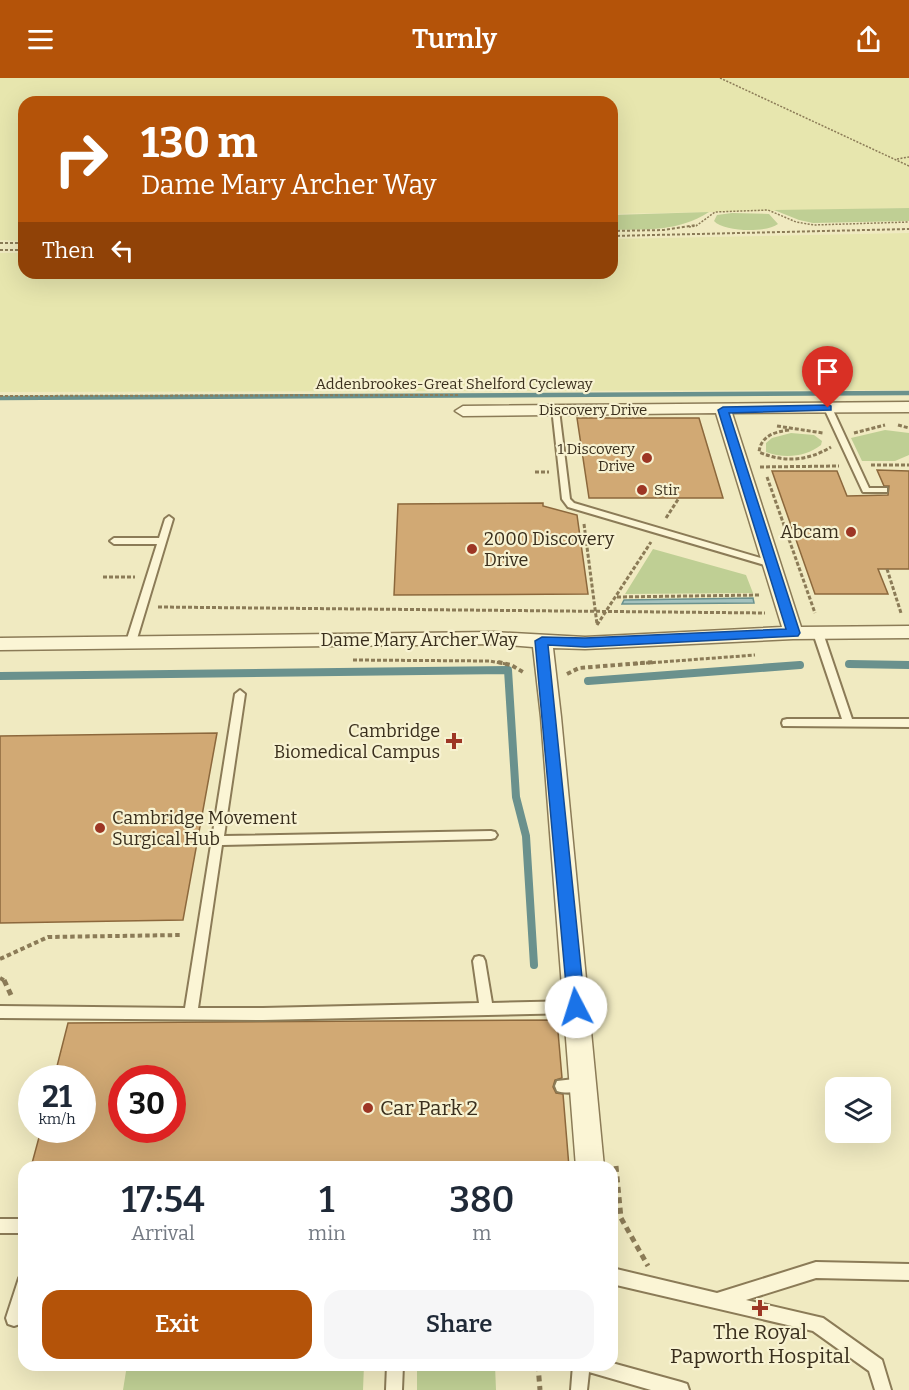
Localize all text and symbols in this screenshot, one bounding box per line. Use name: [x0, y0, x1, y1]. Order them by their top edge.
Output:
icon: menu: [24, 23, 57, 56]
text: Turnly: [412, 23, 497, 55]
icon: share: [852, 23, 885, 56]
text: 130 m: [141, 118, 258, 168]
icon: right: [42, 120, 120, 198]
text: Dame Mary Archer Way: [141, 169, 437, 201]
icon: left: [106, 234, 139, 267]
text: Then: [42, 237, 94, 264]
pin: [802, 346, 853, 408]
icon: arrive: [811, 355, 844, 388]
street label: Addenbrookes-Great Shelford Cycleway: [315, 375, 593, 393]
street label: Discovery Drive: [539, 401, 647, 419]
place label: 1 Discovery Drive: [557, 440, 635, 475]
marker: 1 Discovery Drive: [640, 451, 654, 465]
place label: Stir: [654, 481, 680, 499]
marker: Stir: [635, 483, 649, 497]
place label: Abcam: [780, 521, 839, 543]
marker: Abcam: [844, 525, 858, 539]
place label: 2000 Discovery Drive: [484, 528, 615, 571]
marker: 2000 Discovery Drive: [465, 542, 479, 556]
street label: Dame Mary Archer Way: [320, 629, 518, 651]
place label: Cambridge Biomedical Campus: [274, 720, 440, 763]
marker: Cambridge Biomedical Campus: [445, 732, 463, 750]
place label: Cambridge Movement Surgical Hub: [112, 807, 298, 850]
marker: Cambridge Movement Surgical Hub: [93, 821, 107, 835]
position arrow: [544, 975, 608, 1039]
speed limit sign: 30: [108, 1065, 186, 1143]
map controls: [825, 1077, 891, 1143]
button: layers: [825, 1077, 891, 1143]
text: 21: [42, 1079, 72, 1115]
place label: Car Park 2: [380, 1095, 478, 1121]
marker: Car Park 2: [361, 1101, 375, 1115]
text: km/h: [38, 1110, 76, 1128]
text: 17:54: [121, 1178, 205, 1222]
text: 1: [319, 1178, 335, 1222]
text: 380: [449, 1178, 515, 1222]
text: Arrival: [131, 1221, 195, 1245]
text: min: [308, 1221, 346, 1245]
text: m: [472, 1221, 491, 1245]
button: Exit: [42, 1290, 312, 1359]
button: Share: [324, 1290, 594, 1359]
marker: The Royal Papworth Hospital: [751, 1299, 769, 1317]
place label: The Royal Papworth Hospital: [670, 1319, 850, 1369]

